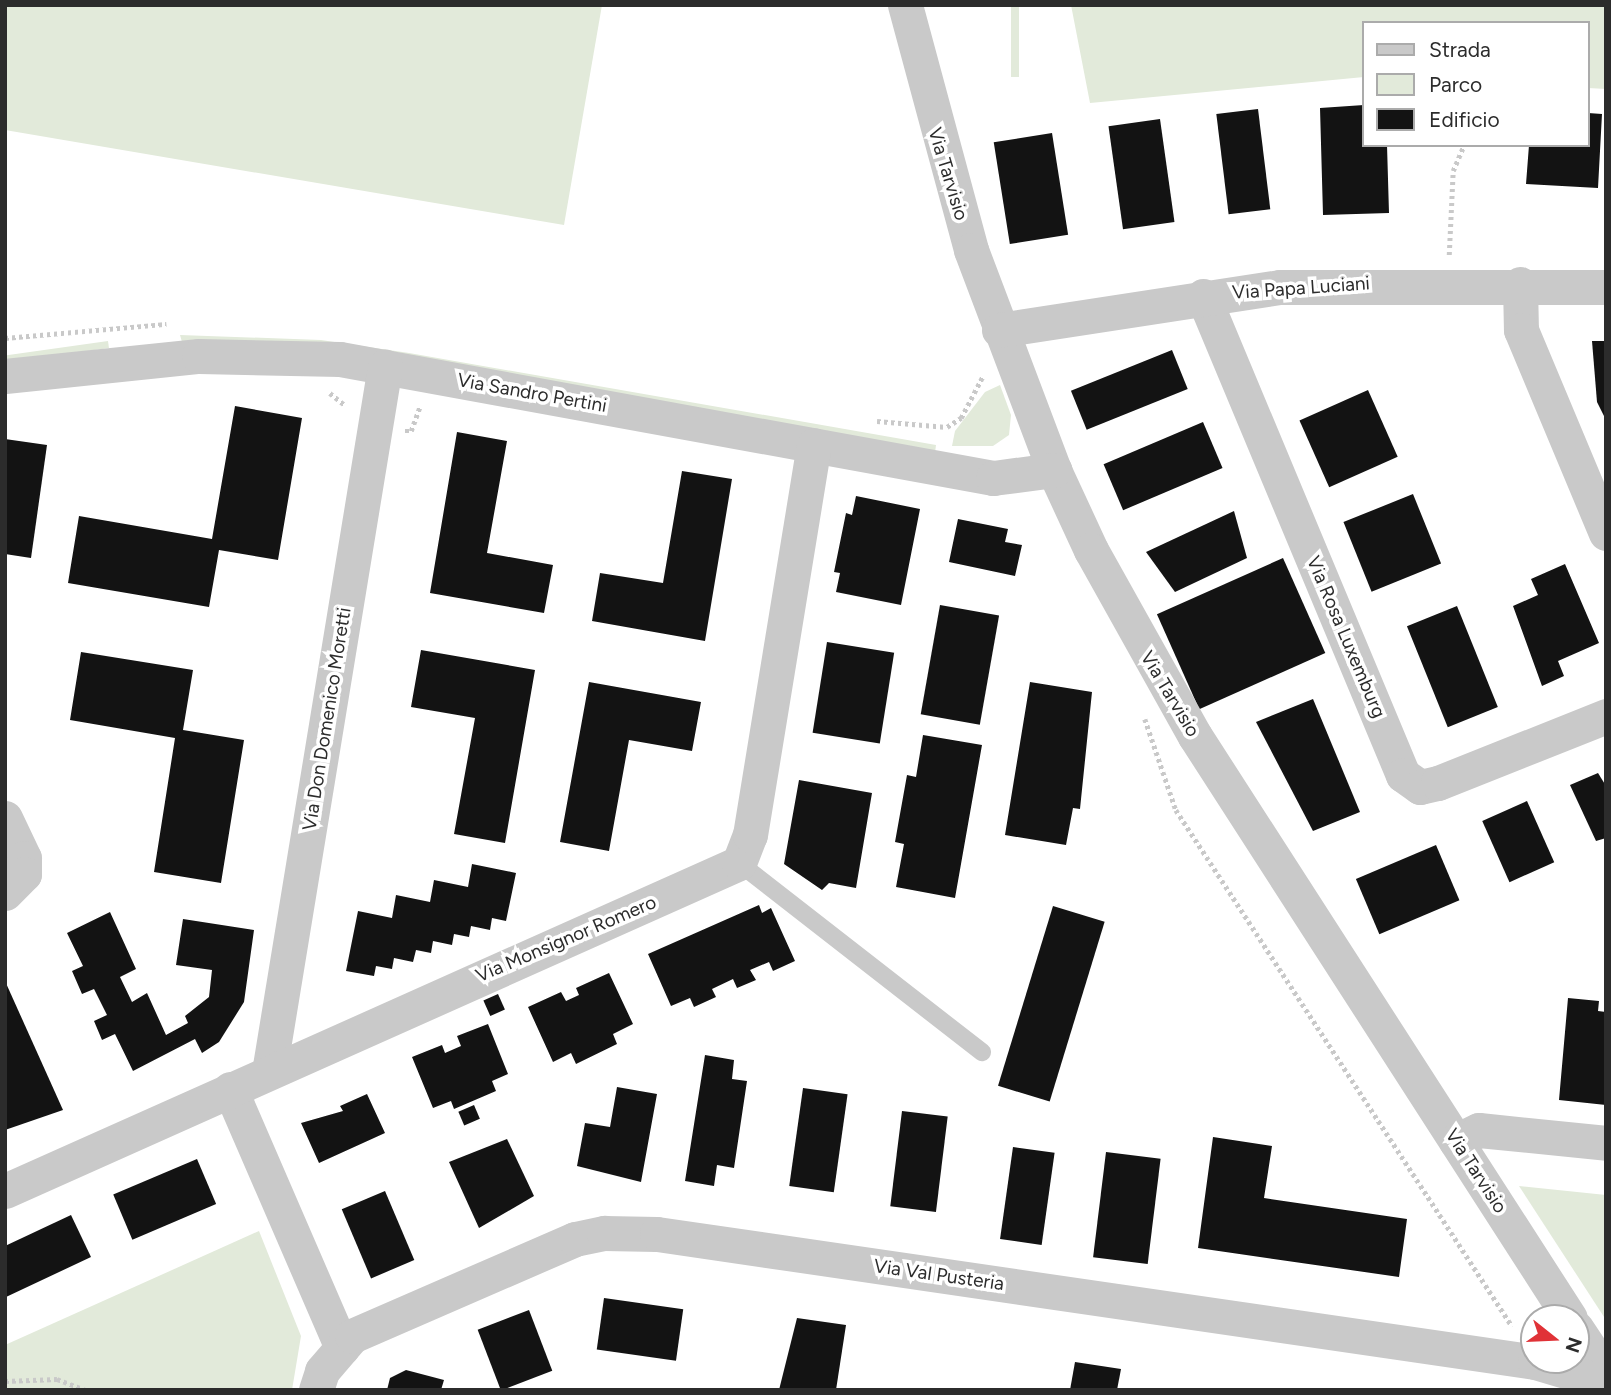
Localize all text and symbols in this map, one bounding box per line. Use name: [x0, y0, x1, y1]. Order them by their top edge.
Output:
legend: [1362, 21, 1590, 147]
text: Strada: [1429, 37, 1491, 62]
text: Parco: [1429, 72, 1482, 97]
text: Edificio: [1429, 107, 1500, 132]
street label: Via Tarvisio: [923, 125, 973, 223]
street label: Via Papa Luciani: [1231, 272, 1371, 304]
street label: Via Sandro Pertini: [455, 369, 609, 417]
street label: Via Rosa Luxemburg: [1302, 553, 1390, 721]
street label: Via Don Domenico Moretti: [298, 606, 356, 832]
street label: Via Tarvisio: [1136, 647, 1204, 741]
street label: Via Monsignor Romero: [472, 891, 660, 987]
street label: Via Tarvisio: [1440, 1125, 1512, 1217]
street label: Via Val Pusteria: [872, 1255, 1006, 1295]
north arrow: [1520, 1304, 1590, 1374]
text: N: [1560, 1334, 1587, 1356]

